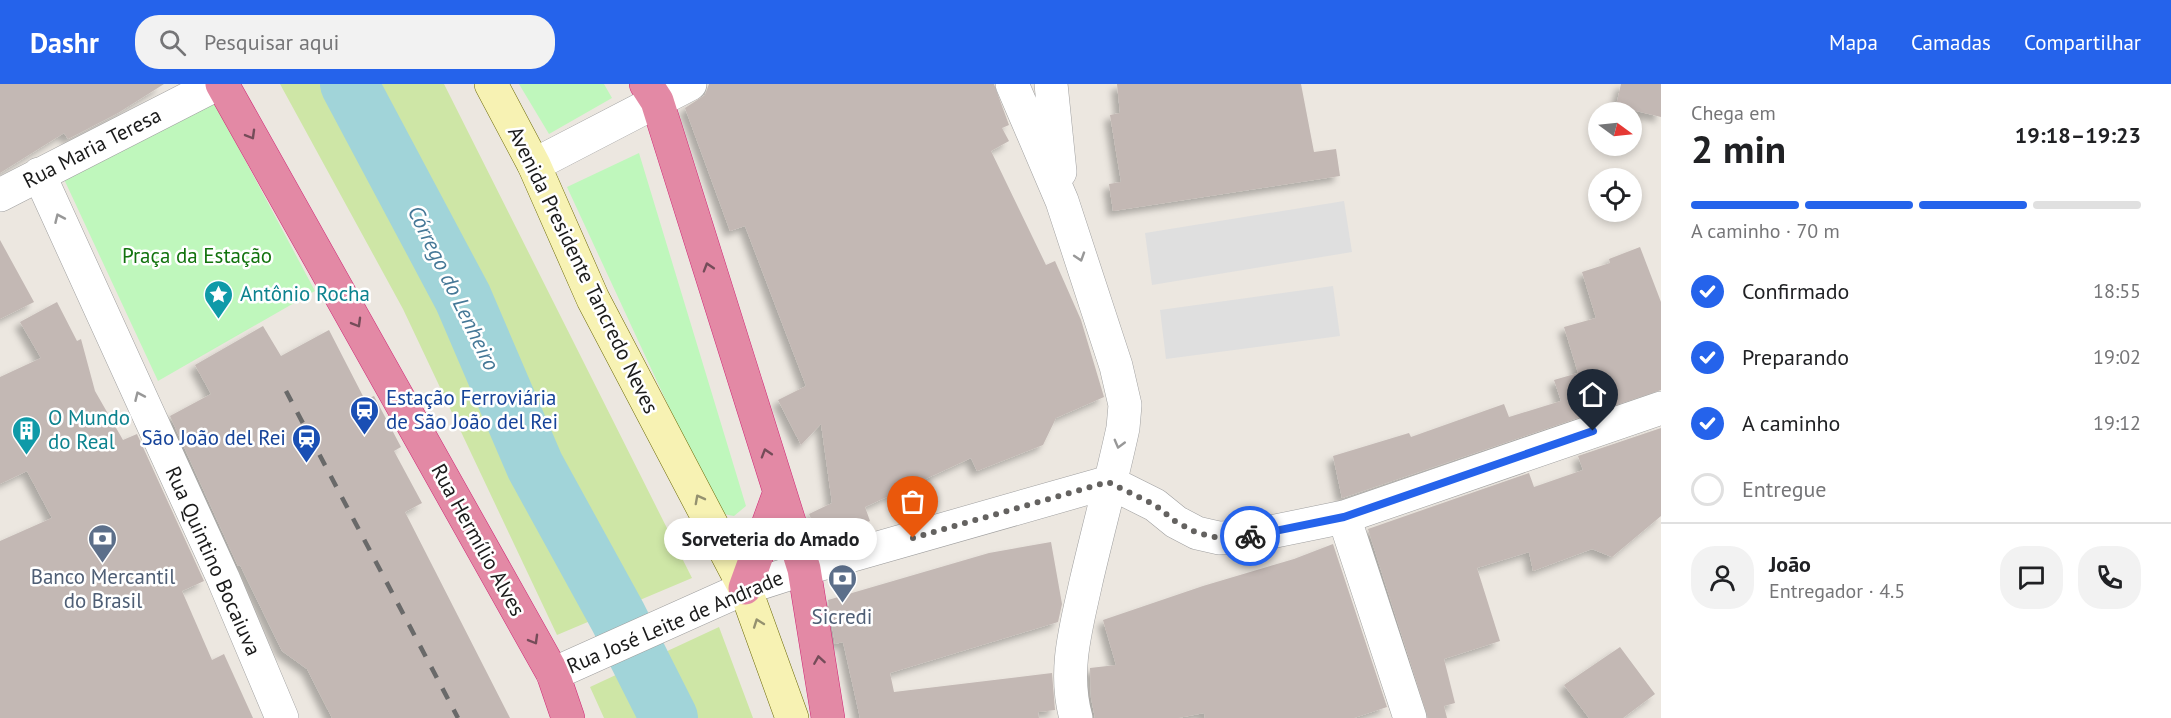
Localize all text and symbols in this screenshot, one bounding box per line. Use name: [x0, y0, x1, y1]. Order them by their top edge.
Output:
search box: [135, 15, 555, 69]
text: Dashr: [30, 24, 99, 61]
icon: search: [156, 26, 189, 59]
text: Pesquisar aqui: [204, 28, 339, 56]
text: Mapa: [1829, 29, 1878, 56]
text: Camadas: [1911, 29, 1991, 56]
text: Compartilhar: [2024, 29, 2141, 56]
text: Chega em: [1691, 100, 1776, 126]
street label: Rua Maria Teresa: [18, 101, 165, 194]
north arrow: [1588, 102, 1642, 156]
map controls: [1588, 102, 1642, 222]
text: 19:18–19:23: [2015, 121, 2141, 149]
street label: Avenida Presidente Tancredo Neves: [502, 122, 665, 418]
text: 2 min: [1691, 123, 1786, 174]
one-way arrow: [244, 129, 255, 139]
button: locate: [1588, 168, 1642, 222]
water label: Córrego do Lenheiro: [402, 201, 506, 375]
one-way arrow: [54, 214, 66, 225]
text: A caminho · 70 m: [1691, 218, 1840, 244]
park label: Praça da Estação: [122, 242, 272, 269]
one-way arrow: [1073, 251, 1086, 262]
one-way arrow: [703, 262, 715, 273]
icon: check: [1691, 275, 1724, 308]
text: Confirmado: [1742, 277, 1849, 305]
place icon: Antônio Rocha: [203, 278, 235, 320]
text: 18:55: [2093, 278, 2141, 304]
place label: Antônio Rocha: [240, 280, 370, 307]
one-way arrow: [350, 317, 362, 327]
icon: check: [1691, 341, 1724, 374]
text: Preparando: [1742, 343, 1849, 371]
text: 19:02: [2093, 344, 2141, 370]
pin: [1567, 369, 1618, 431]
icon: home: [1576, 378, 1609, 411]
place label: Estação Ferroviária de São João del Rei: [386, 384, 558, 435]
one-way arrow: [135, 391, 147, 402]
station icon: Estação Ferroviária de São João del Rei: [349, 394, 381, 436]
place label: O Mundo do Real: [48, 404, 130, 455]
icon: check: [1691, 407, 1724, 440]
text: A caminho: [1742, 409, 1840, 437]
text: 19:12: [2093, 410, 2141, 436]
building icon: O Mundo do Real: [11, 414, 43, 456]
station icon: São João del Rei: [291, 422, 323, 464]
place label: São João del Rei: [141, 424, 286, 451]
one-way arrow: [1114, 439, 1126, 449]
one-way arrow: [761, 448, 773, 459]
street label: Rua Hermílio Alves: [425, 459, 531, 621]
street label: Rua Quintino Bocaiuva: [160, 462, 267, 660]
text: Entregue: [1742, 475, 1827, 503]
pin: [887, 476, 938, 538]
icon: bag: [896, 485, 929, 518]
one-way arrow: [695, 495, 706, 506]
courier: [1220, 506, 1280, 566]
callout: Sorveteria do Amado: [664, 517, 877, 559]
icon: bike: [1234, 520, 1267, 553]
bank icon: Banco Mercantil do Brasil: [87, 522, 119, 564]
text: Sorveteria do Amado: [682, 526, 859, 552]
button: person: [1691, 546, 1754, 609]
button: chat: [2000, 546, 2063, 609]
button: phone: [2078, 546, 2141, 609]
text: João: [1769, 550, 1811, 578]
bank icon: Sicredi: [826, 562, 858, 604]
place label: Banco Mercantil do Brasil: [31, 563, 175, 614]
street label: Rua José Leite de Andrade: [562, 564, 787, 679]
text: Entregador · 4.5: [1769, 578, 1905, 604]
place label: Sicredi: [812, 603, 872, 630]
one-way arrow: [753, 619, 766, 629]
one-way arrow: [527, 634, 538, 644]
one-way arrow: [813, 656, 825, 665]

